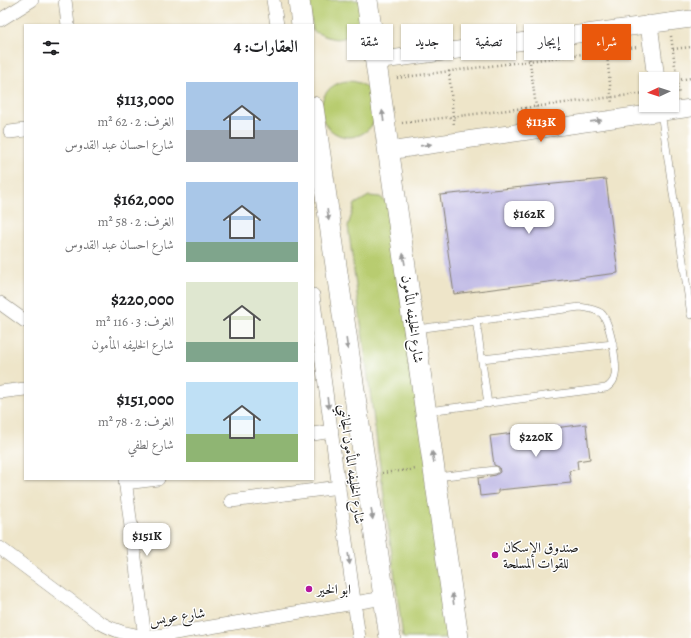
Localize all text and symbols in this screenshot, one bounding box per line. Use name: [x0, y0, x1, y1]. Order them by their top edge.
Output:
chip: شقة: [347, 24, 393, 60]
chip: جديد: [401, 24, 453, 60]
chip: تصفية: [461, 24, 516, 60]
chip: إيجار: [524, 24, 574, 60]
chip: شراء: [582, 24, 631, 60]
text: العقارات: 4: [234, 35, 298, 58]
icon: filters: [40, 37, 62, 59]
north arrow: [639, 72, 679, 112]
map controls: [639, 72, 679, 112]
text: $113,000: [116, 88, 174, 111]
icon: home: [218, 98, 266, 146]
pin: $113K: [513, 109, 569, 143]
one-way arrow: [380, 110, 386, 123]
text: الغرف: 2 · 62 m²: [97, 113, 174, 130]
text: $113K: [526, 113, 556, 130]
one-way arrow: [590, 118, 603, 124]
text: شارع احسان عبد القدوس: [65, 136, 174, 153]
one-way arrow: [420, 142, 432, 148]
text: $162,000: [114, 188, 174, 211]
icon: home: [218, 198, 266, 246]
pin: $162K: [501, 201, 557, 235]
text: $162K: [513, 205, 545, 222]
one-way arrow: [325, 209, 331, 221]
text: الغرف: 2 · 58 m²: [98, 213, 174, 230]
text: شارع احسان عبد القدوس: [65, 236, 174, 253]
one-way arrow: [401, 253, 407, 265]
street label: شارع الخليفه المأمون: [395, 274, 429, 365]
text: $220,000: [111, 288, 174, 311]
icon: home: [218, 298, 266, 346]
text: الغرف: 3 · 116 m²: [96, 313, 174, 330]
text: شارع الخليفه المأمون: [92, 336, 174, 353]
one-way arrow: [344, 338, 350, 350]
text: $151,000: [116, 388, 174, 411]
one-way arrow: [325, 397, 331, 409]
icon: home: [218, 398, 266, 446]
street label: شارع الخليفه المأمون الجانبي: [331, 403, 370, 526]
text: الغرف: 2 · 78 m²: [98, 413, 174, 430]
pin: $220K: [508, 424, 564, 458]
text: $220K: [519, 428, 553, 445]
text: شارع لطفي: [128, 436, 174, 453]
one-way arrow: [430, 451, 436, 463]
one-way arrow: [369, 508, 375, 520]
pin: $151K: [119, 523, 175, 557]
text: $151K: [132, 527, 162, 544]
place label: صندوق الإسكان للقوات المسلحة: [503, 538, 579, 573]
marker: صندوق الإسكان للقوات المسلحة: [490, 550, 500, 560]
one-way arrow: [346, 553, 352, 565]
place label: ابو الخير: [315, 580, 351, 599]
marker: ابو الخير: [304, 584, 314, 594]
one-way arrow: [450, 593, 456, 605]
street label: شارع عويس: [148, 603, 207, 632]

